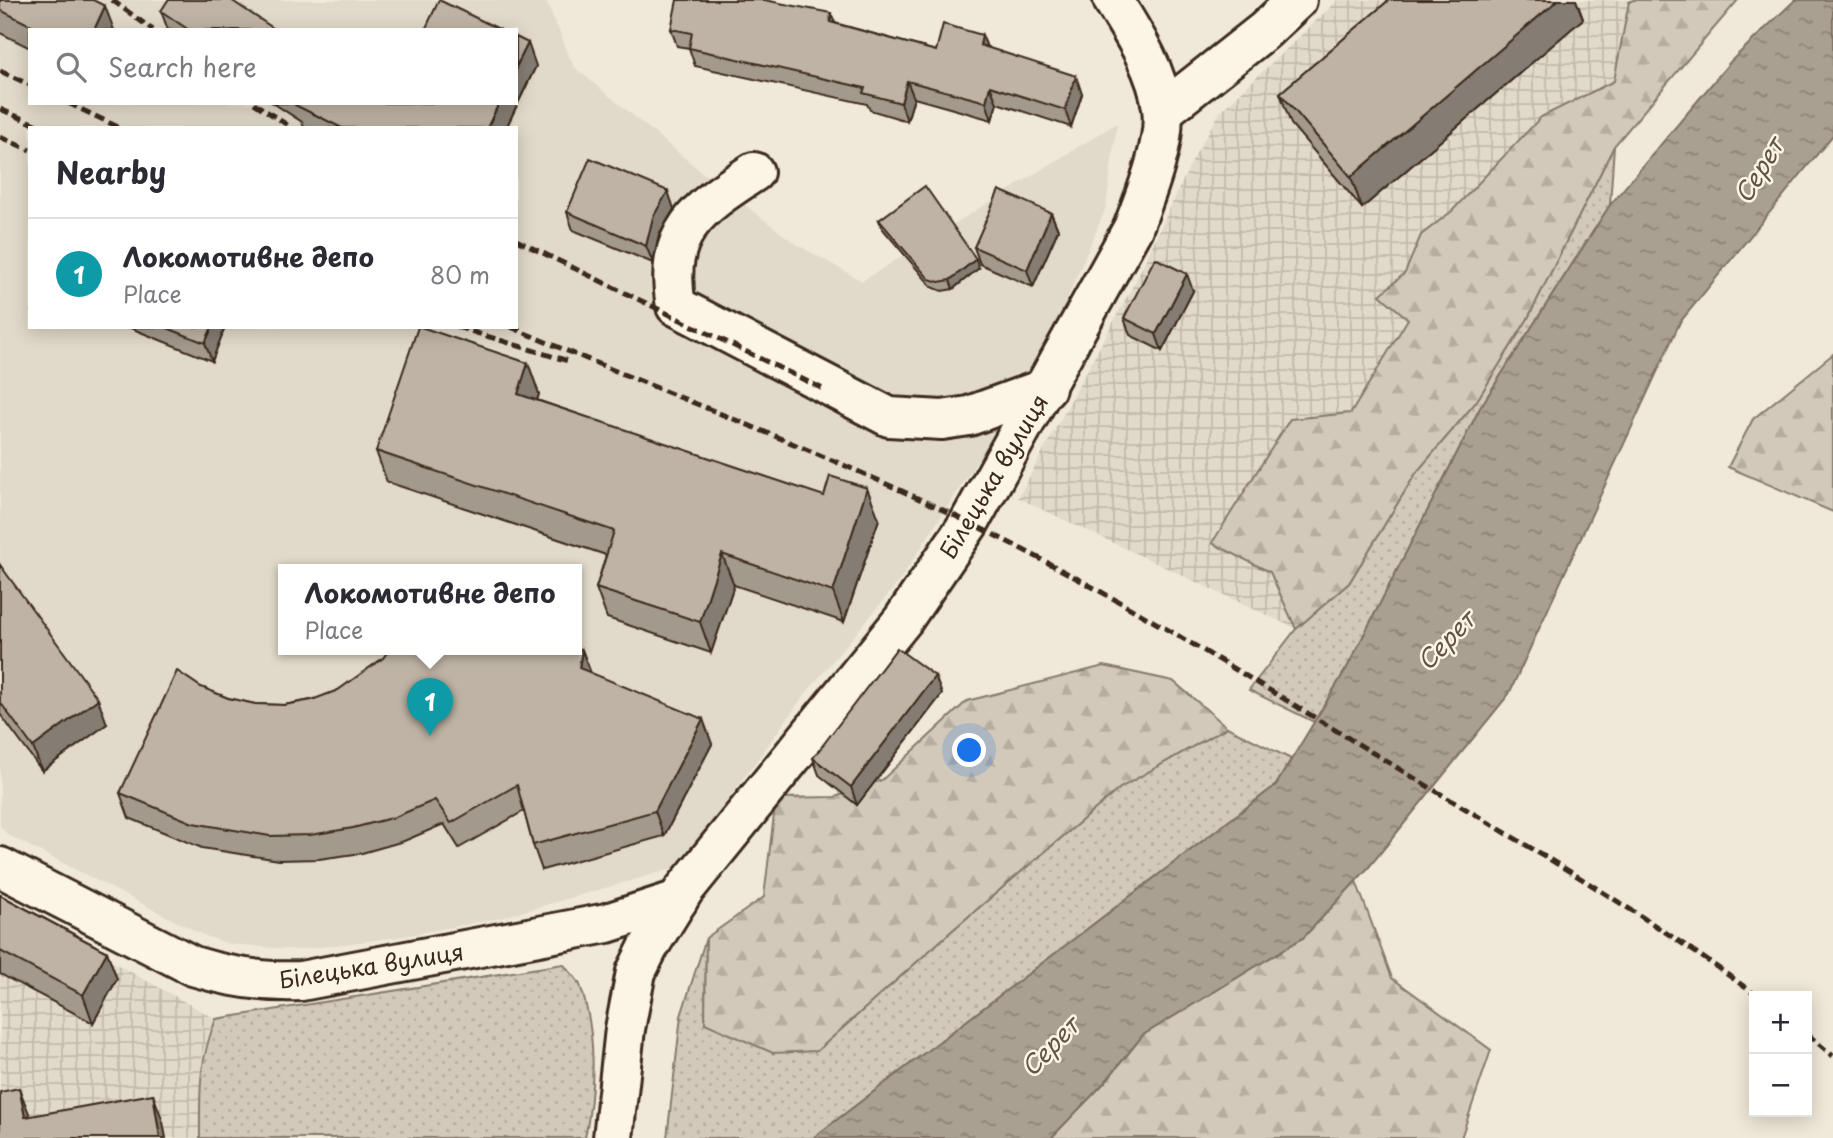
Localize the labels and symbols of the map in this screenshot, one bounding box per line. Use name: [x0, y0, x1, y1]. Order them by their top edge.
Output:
water label: Серет: [1725, 128, 1793, 209]
street label: Білецька вулиця: [930, 387, 1056, 565]
water label: Серет: [1408, 600, 1485, 678]
pin: 1: [407, 678, 453, 736]
your location: [952, 733, 986, 767]
street label: Білецька вулиця: [276, 933, 466, 997]
water label: Серет: [1012, 1006, 1089, 1084]

